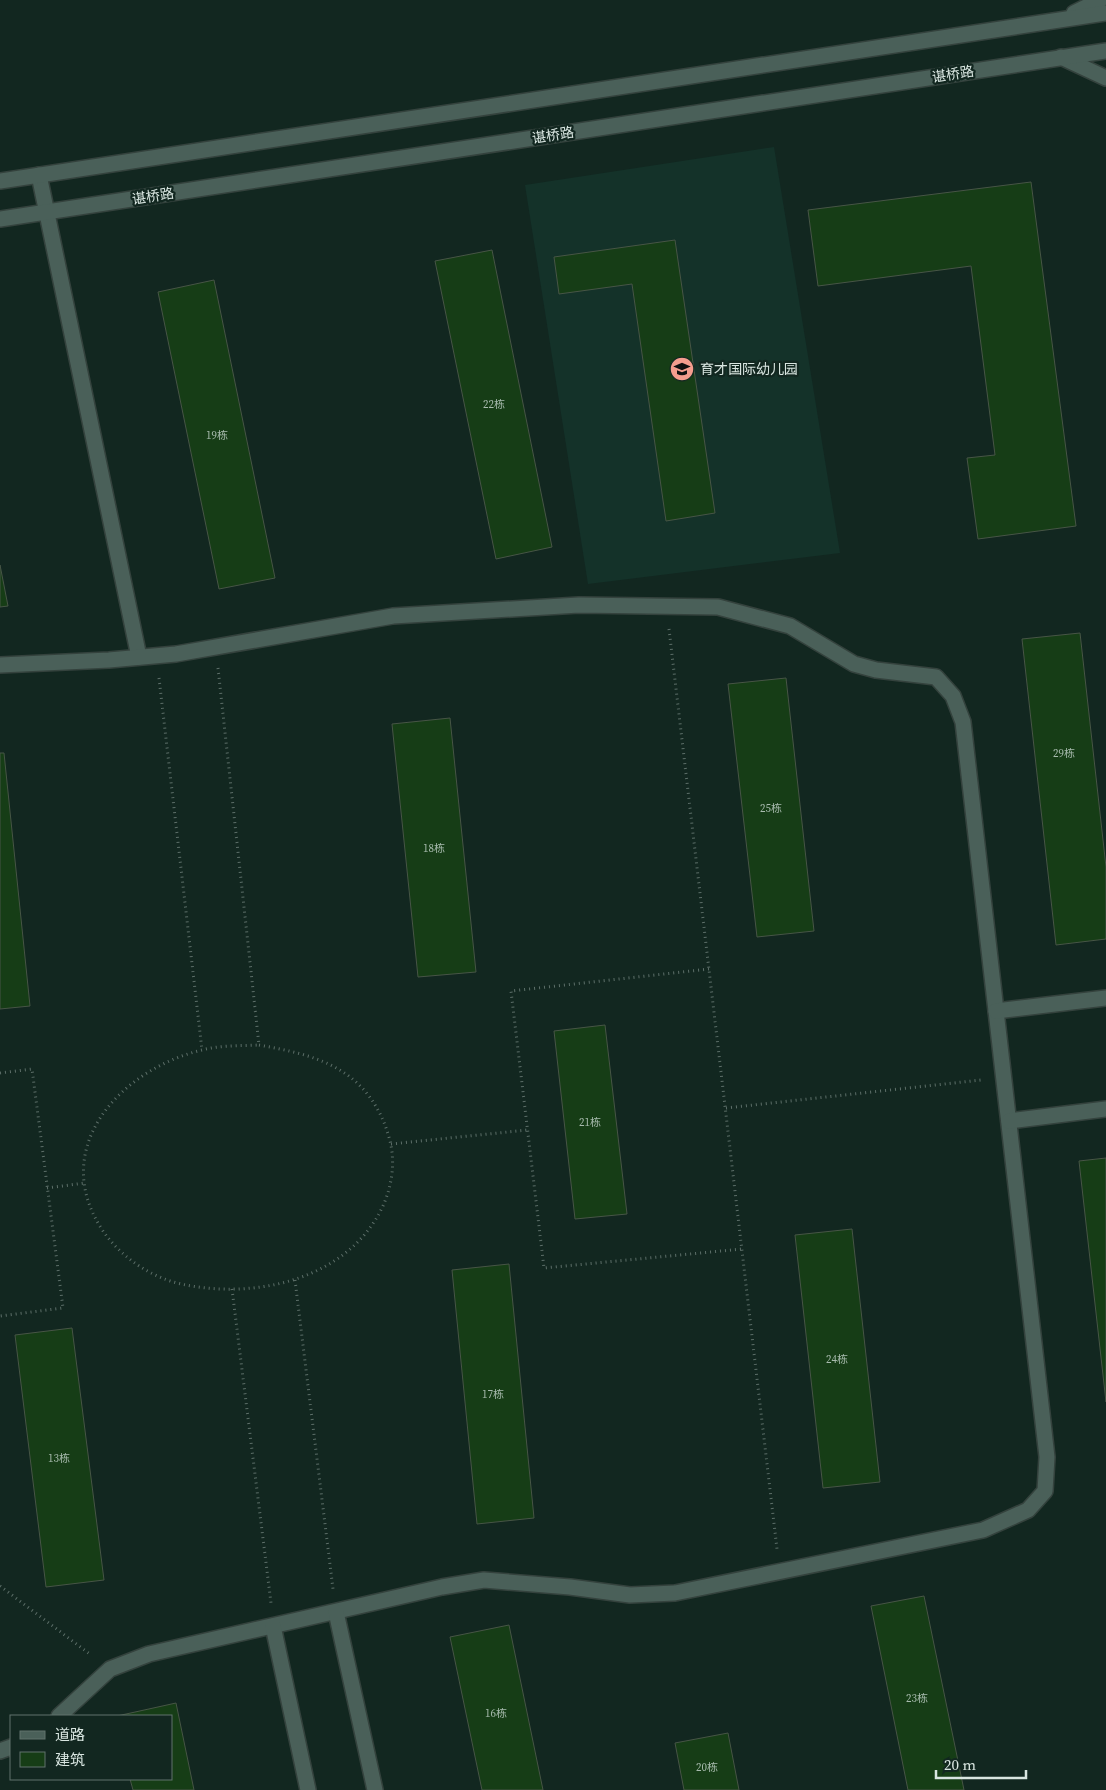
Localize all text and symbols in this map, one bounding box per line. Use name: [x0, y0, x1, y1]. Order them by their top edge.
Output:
street label: 谌桥路: [931, 61, 975, 87]
street label: 谌桥路: [531, 122, 575, 148]
street label: 谌桥路: [131, 183, 175, 209]
school or university icon: 育才国际幼儿园: [669, 356, 695, 382]
place label: 育才国际幼儿园: [700, 359, 798, 379]
house number: 22栋: [483, 397, 505, 412]
house number: 19栋: [206, 428, 228, 443]
house number: 29栋: [1053, 746, 1075, 761]
house number: 25栋: [760, 801, 782, 816]
house number: 18栋: [423, 841, 445, 856]
house number: 21栋: [579, 1115, 601, 1130]
house number: 24栋: [826, 1352, 848, 1367]
house number: 17栋: [482, 1387, 504, 1402]
house number: 13栋: [48, 1451, 70, 1466]
house number: 23栋: [906, 1691, 928, 1706]
house number: 16栋: [485, 1706, 507, 1721]
legend: [10, 1715, 172, 1780]
text: 道路: [55, 1724, 85, 1745]
scale bar: [936, 1748, 1026, 1780]
text: 建筑: [55, 1749, 85, 1770]
text: 20 m: [944, 1754, 976, 1775]
house number: 20栋: [696, 1760, 718, 1775]

